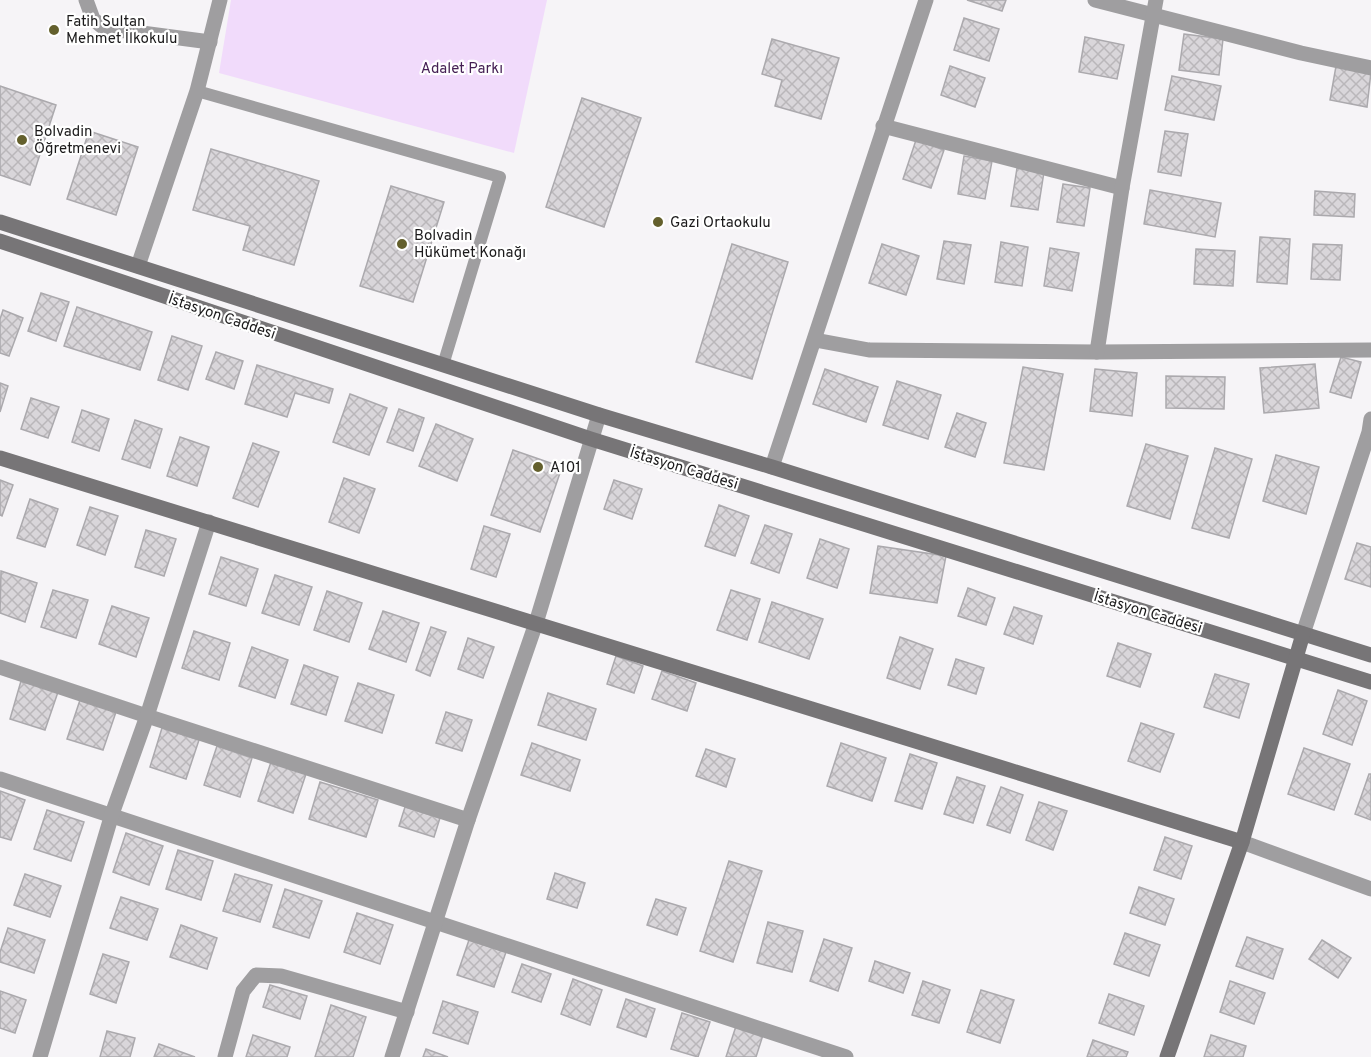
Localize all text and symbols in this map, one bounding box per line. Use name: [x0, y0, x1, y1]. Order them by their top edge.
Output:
place label: Fatih Sultan Mehmet İlkokulu: [66, 13, 177, 49]
marker: Fatih Sultan Mehmet İlkokulu: [47, 23, 61, 37]
park label: Adalet Parkı: [421, 60, 503, 79]
place label: Bolvadin Öğretmenevi: [34, 123, 121, 159]
marker: Bolvadin Öğretmenevi: [15, 133, 29, 147]
place label: Gazi Ortaokulu: [670, 214, 771, 233]
marker: Gazi Ortaokulu: [651, 215, 665, 229]
place label: Bolvadin Hükümet Konağı: [414, 227, 526, 263]
marker: Bolvadin Hükümet Konağı: [395, 237, 409, 251]
street label: İstasyon Caddesi: [165, 289, 278, 345]
street label: İstasyon Caddesi: [627, 443, 740, 495]
place label: A101: [550, 459, 581, 478]
marker: A101: [531, 460, 545, 474]
street label: İstasyon Caddesi: [1091, 587, 1204, 639]

